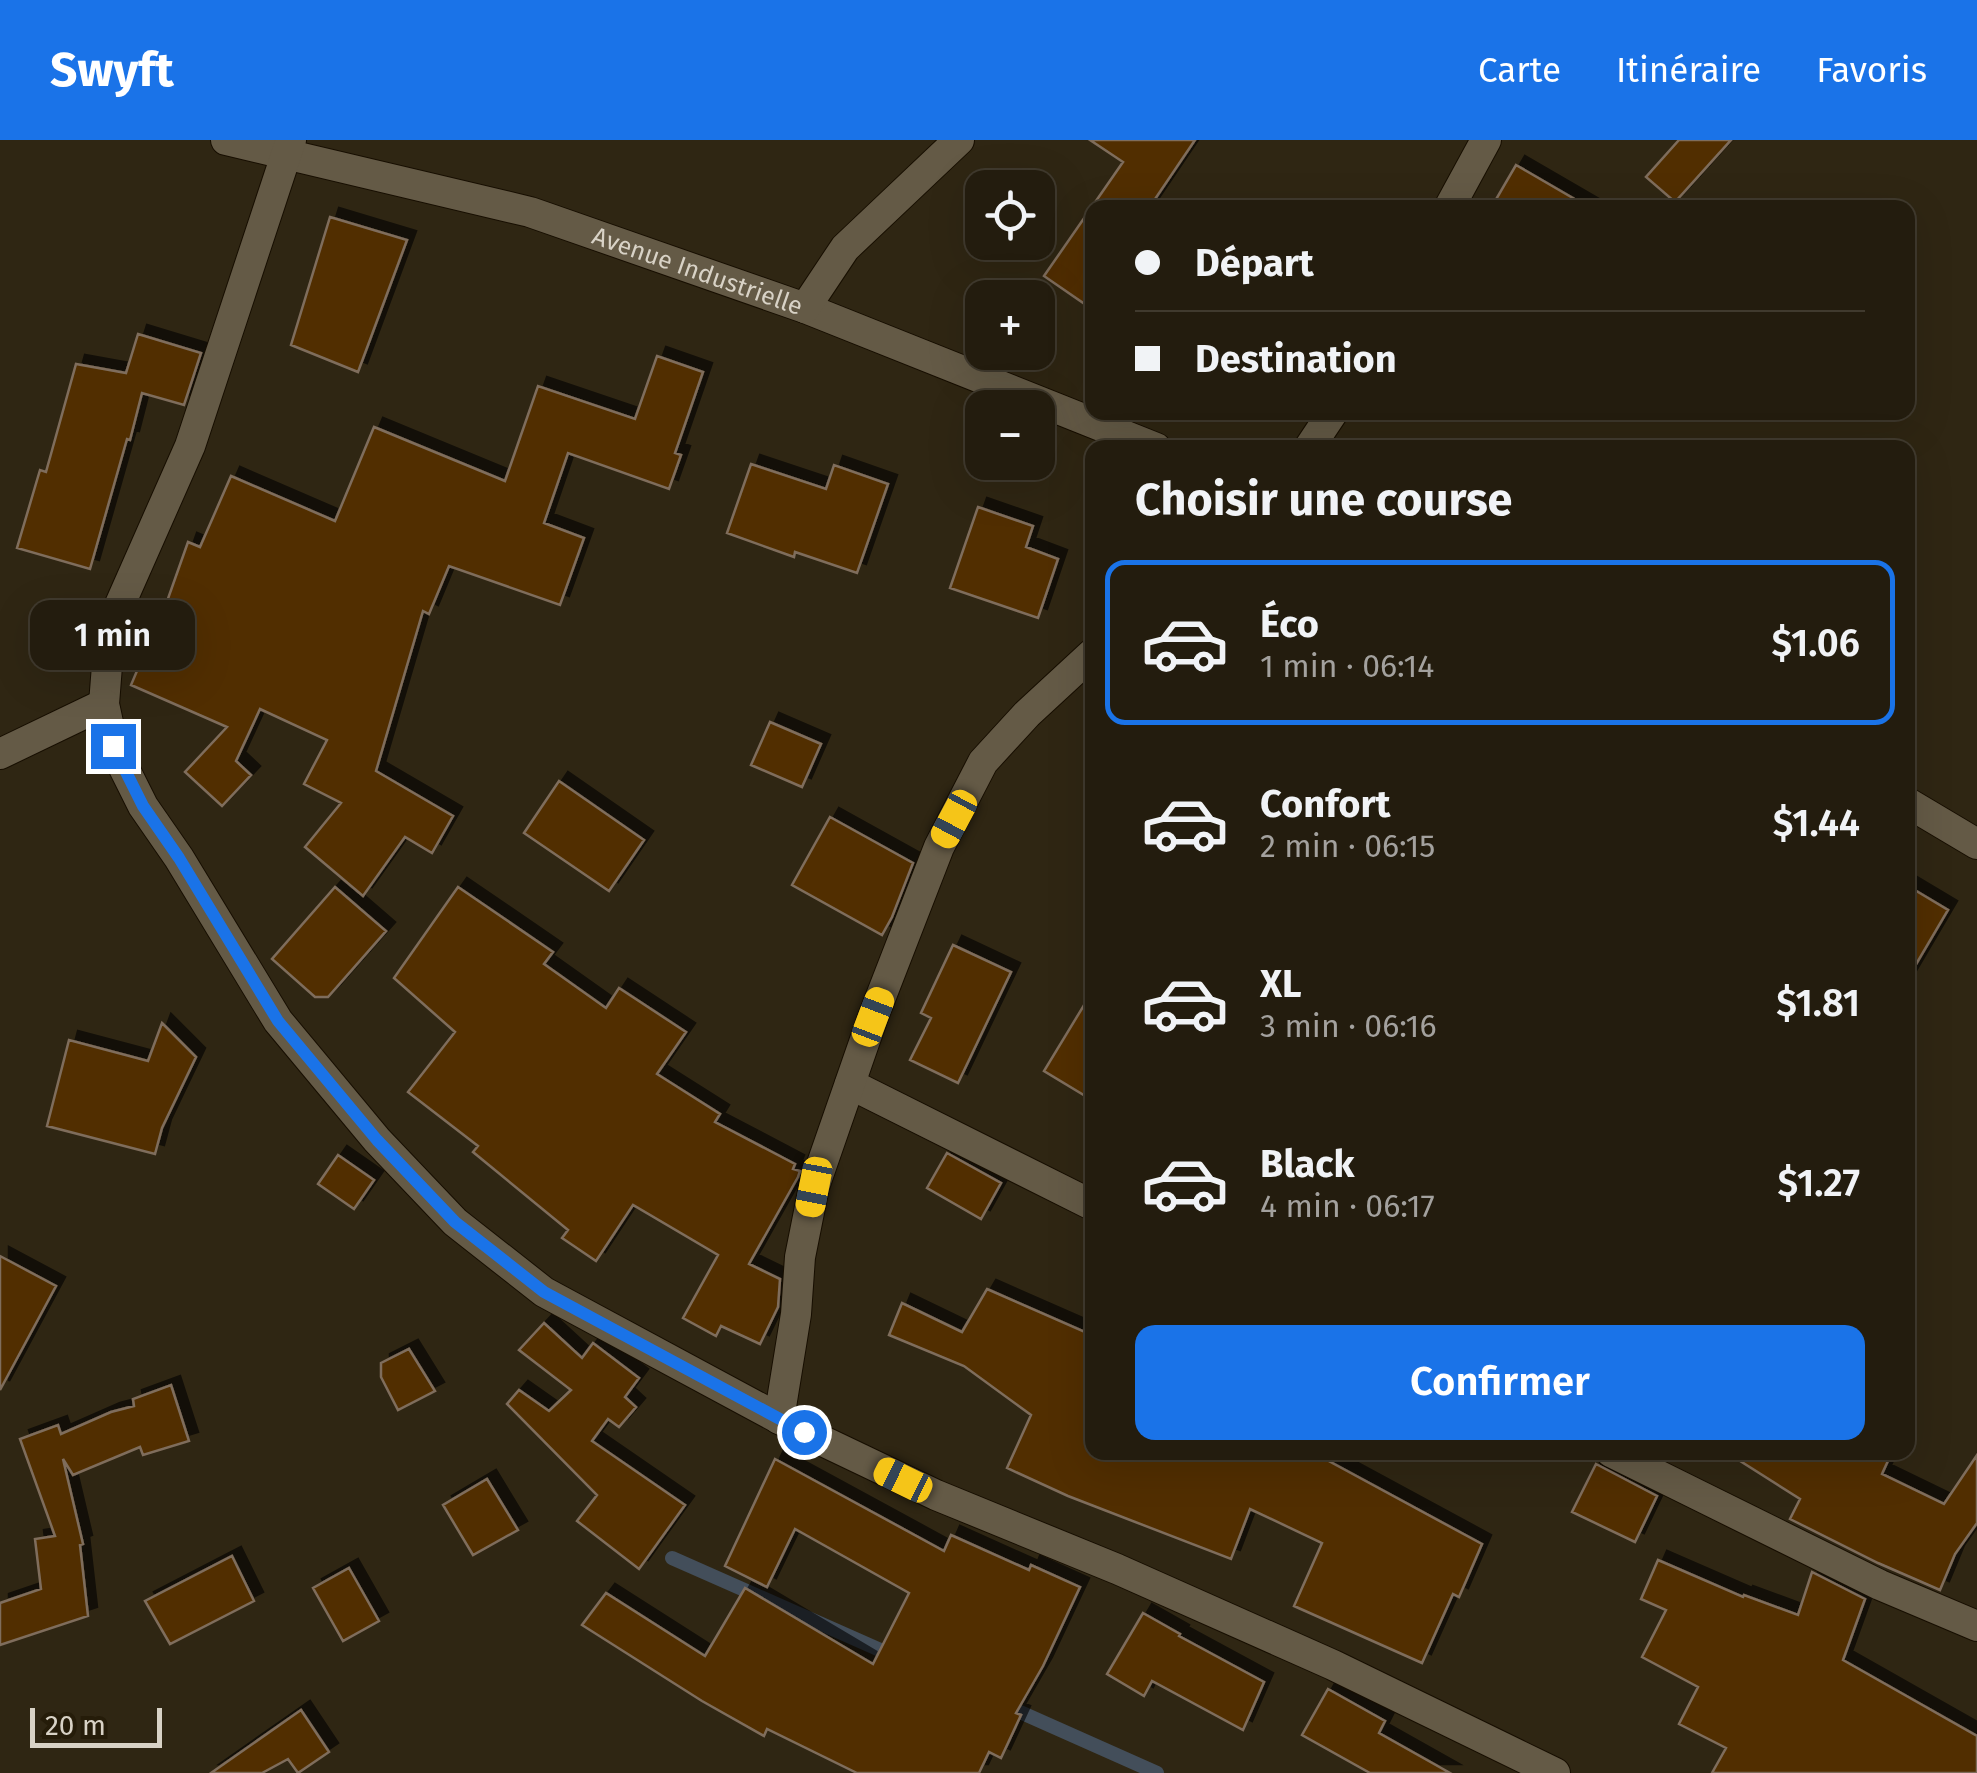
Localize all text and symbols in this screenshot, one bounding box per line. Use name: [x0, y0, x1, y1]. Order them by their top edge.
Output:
text: Swyft: [50, 41, 174, 99]
text: Carte: [1478, 49, 1561, 91]
text: Itinéraire: [1616, 49, 1761, 91]
text: Favoris: [1816, 49, 1927, 91]
map controls: [965, 170, 1055, 480]
button: locate: [965, 170, 1055, 260]
street label: Avenue Industrielle: [588, 221, 806, 322]
text: Départ: [1195, 240, 1314, 286]
button: +: [965, 280, 1055, 370]
text: Destination: [1195, 336, 1397, 382]
button: −: [965, 390, 1055, 480]
text: Choisir une course: [1135, 473, 1512, 527]
icon: car: [1140, 598, 1230, 688]
callout: 1 min: [31, 601, 196, 671]
text: Éco: [1260, 601, 1319, 647]
text: 1 min: [74, 616, 151, 654]
text: $1.06: [1771, 620, 1860, 666]
text: 1 min · 06:14: [1260, 647, 1434, 685]
route end: [91, 724, 136, 769]
icon: car: [1140, 778, 1230, 868]
text: Confort: [1260, 781, 1390, 827]
car: [927, 785, 981, 853]
text: $1.44: [1773, 800, 1860, 846]
text: 2 min · 06:15: [1260, 827, 1435, 865]
icon: car: [1140, 958, 1230, 1048]
text: XL: [1260, 961, 1302, 1007]
text: $1.81: [1776, 980, 1860, 1026]
car: [848, 984, 898, 1050]
text: 3 min · 06:16: [1260, 1007, 1437, 1045]
icon: car: [1140, 1138, 1230, 1228]
text: Black: [1260, 1141, 1355, 1187]
car: [794, 1155, 834, 1219]
text: $1.27: [1778, 1160, 1860, 1206]
text: 4 min · 06:17: [1260, 1187, 1435, 1225]
button: Confirmer: [1135, 1325, 1865, 1440]
route start: [782, 1410, 827, 1455]
car: [869, 1453, 937, 1507]
scale bar: [30, 1703, 162, 1748]
text: 20 m: [45, 1709, 106, 1742]

